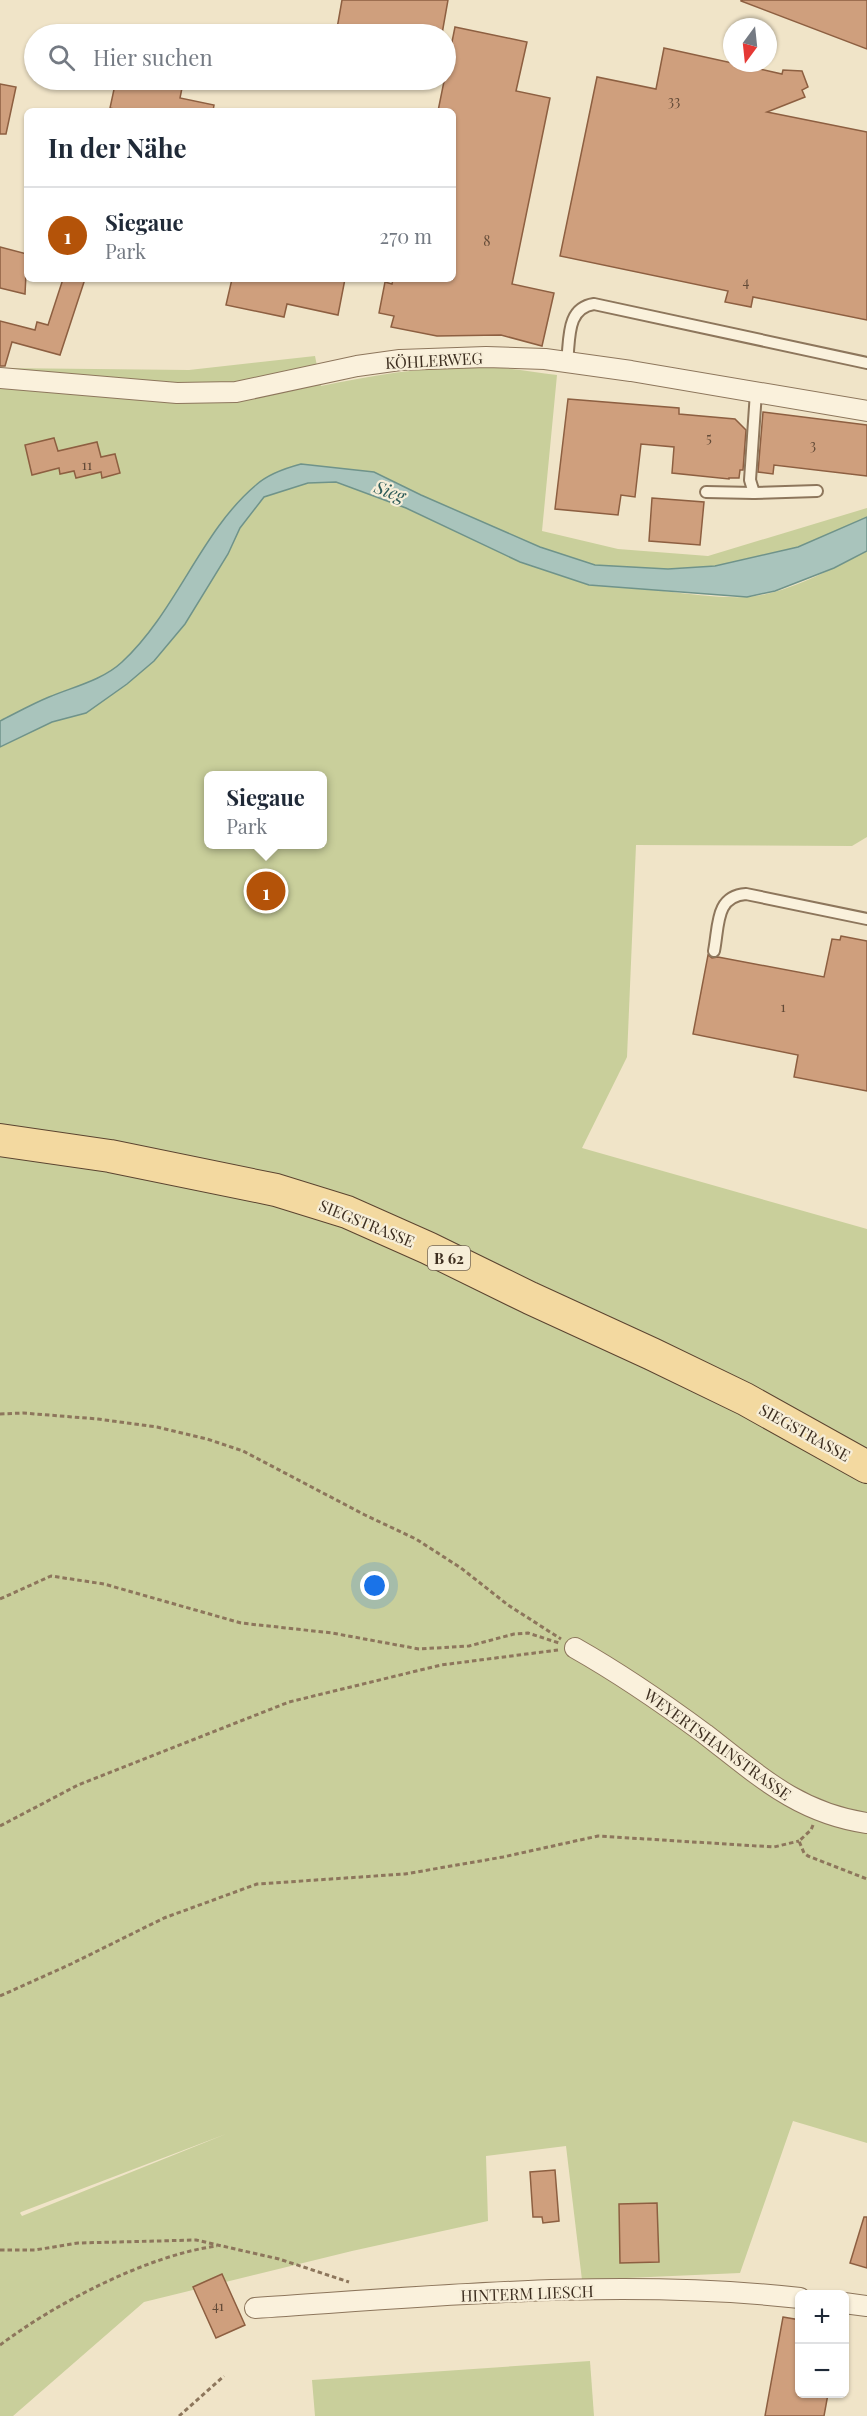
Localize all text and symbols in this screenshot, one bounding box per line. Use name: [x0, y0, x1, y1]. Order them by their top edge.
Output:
north arrow: [723, 18, 777, 72]
search box: [24, 24, 456, 90]
icon: search: [45, 41, 78, 74]
text: Hier suchen: [93, 42, 213, 72]
house number: 33: [668, 91, 680, 110]
text: In der Nähe: [48, 130, 187, 165]
text: Siegaue: [105, 207, 184, 237]
text: 1: [64, 222, 71, 249]
text: 270 m: [380, 222, 432, 249]
house number: 8: [483, 231, 491, 250]
text: Park: [105, 237, 146, 264]
house number: 4: [743, 272, 750, 291]
street label: KÖHLERWEG: [385, 347, 483, 373]
house number: 5: [706, 428, 712, 447]
house number: 3: [810, 435, 816, 454]
house number: 11: [82, 455, 92, 474]
water label: Sieg: [370, 474, 411, 508]
popup: [204, 771, 327, 849]
text: Siegaue: [226, 782, 305, 812]
text: Park: [226, 812, 267, 839]
pin: 1: [246, 868, 286, 914]
house number: 1: [780, 997, 786, 1016]
street label: SIEGSTRASSE: [316, 1194, 418, 1252]
road number: B 62: [428, 1246, 470, 1270]
street label: SIEGSTRASSE: [756, 1398, 854, 1466]
your location: [360, 1571, 389, 1600]
street label: WEYERTSHAINSTRASSE: [639, 1683, 796, 1804]
street label: HINTERM LIESCH: [460, 2280, 594, 2306]
map controls: [795, 2290, 849, 2398]
button: +: [795, 2290, 849, 2344]
house number: 41: [212, 2296, 224, 2315]
button: −: [795, 2344, 849, 2398]

